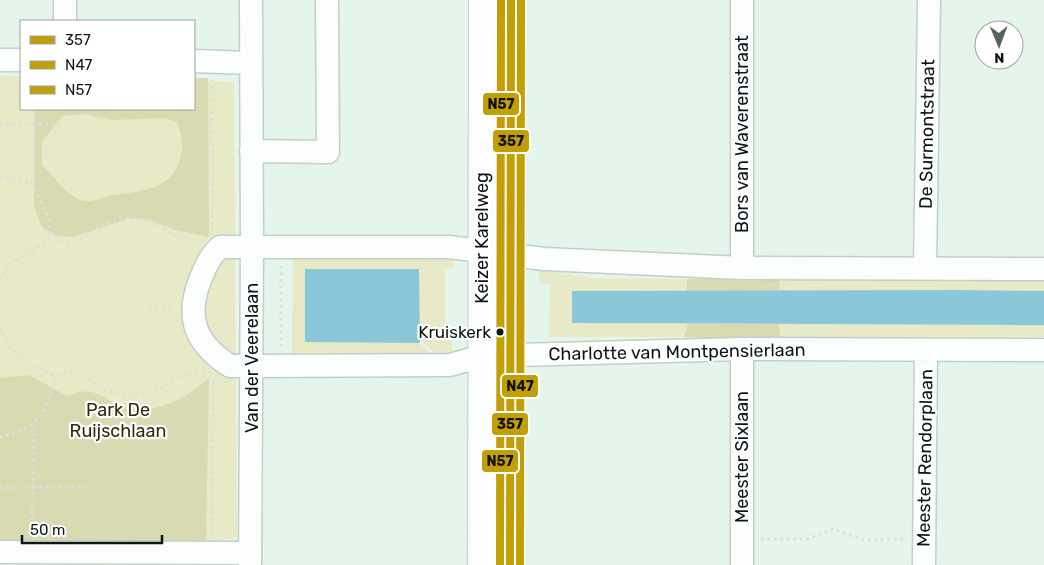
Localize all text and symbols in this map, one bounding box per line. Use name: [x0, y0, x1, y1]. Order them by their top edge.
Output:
legend: [20, 20, 195, 110]
north arrow: [974, 20, 1024, 70]
text: 357: [65, 31, 91, 49]
street label: Bors van Waverenstraat: [731, 35, 753, 233]
text: N: [994, 49, 1004, 66]
text: N47: [65, 56, 92, 74]
street label: De Surmontstraat: [915, 59, 939, 209]
text: N57: [65, 81, 92, 99]
line badge: N57: [482, 92, 520, 116]
text: N57: [487, 96, 515, 113]
line badge: 357: [492, 129, 530, 153]
text: 357: [498, 133, 524, 150]
street label: Keizer Karelweg: [471, 172, 493, 304]
street label: Van der Veerelaan: [241, 283, 263, 433]
place label: Kruiskerk: [418, 322, 491, 342]
marker: Kruiskerk: [495, 327, 505, 337]
street label: Charlotte van Montpensierlaan: [548, 339, 806, 365]
street label: Meester Rendorplaan: [912, 369, 938, 547]
line badge: N47: [501, 374, 539, 398]
text: N47: [506, 378, 534, 395]
street label: Meester Sixlaan: [731, 391, 753, 523]
park label: Park De Ruijschlaan: [70, 399, 166, 442]
line badge: 357: [491, 412, 529, 436]
text: 357: [497, 416, 523, 433]
line badge: N57: [481, 449, 519, 473]
text: N57: [486, 453, 514, 470]
scale bar: [22, 512, 162, 544]
text: 50 m: [30, 521, 65, 539]

